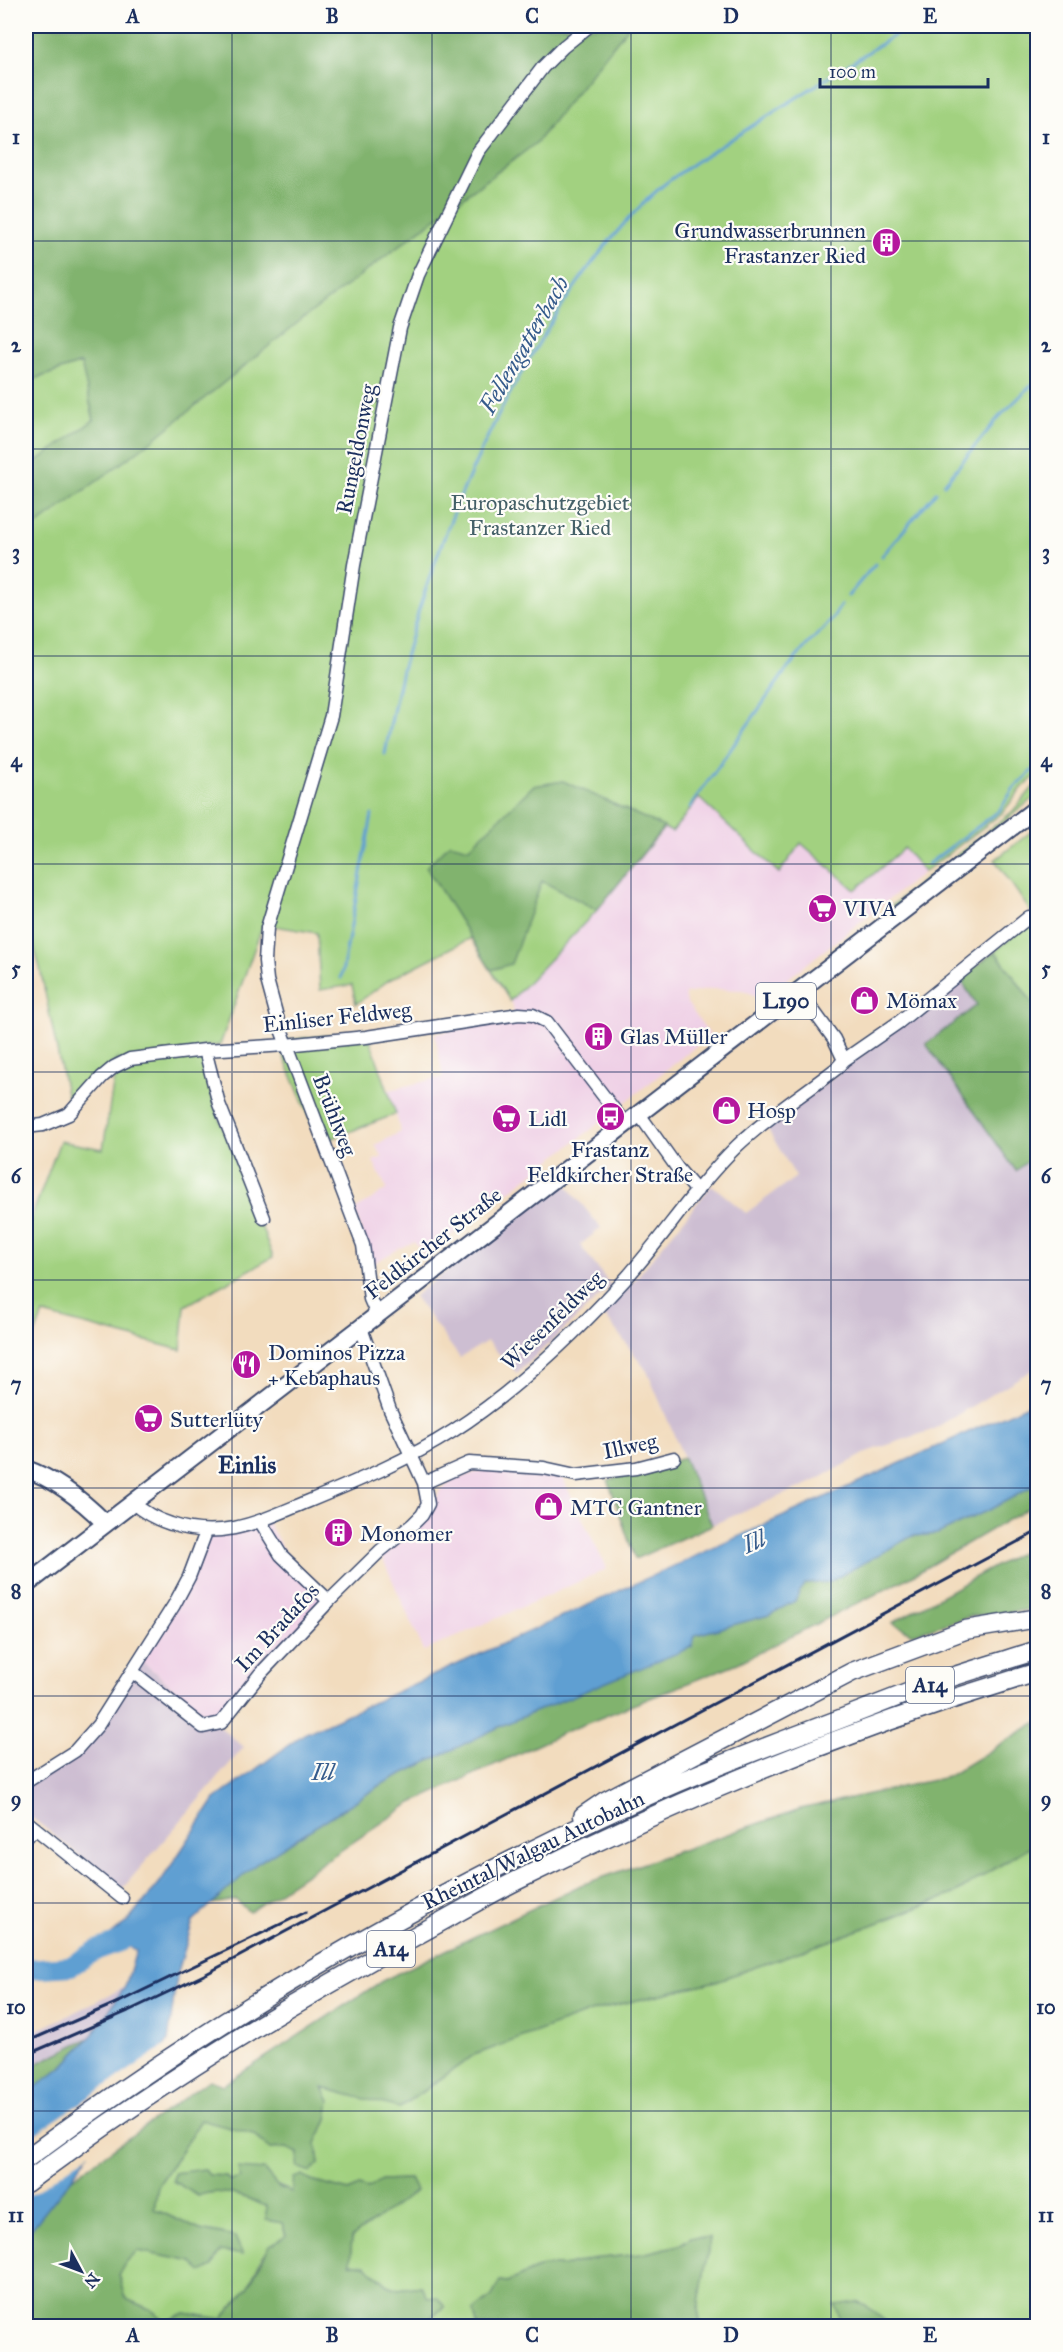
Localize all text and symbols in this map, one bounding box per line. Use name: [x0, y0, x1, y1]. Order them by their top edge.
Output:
text: A: [124, 4, 140, 28]
text: B: [325, 4, 339, 28]
text: C: [525, 4, 539, 28]
text: D: [723, 4, 739, 28]
text: E: [923, 4, 938, 28]
scale bar: [820, 51, 988, 89]
text: 100 m: [829, 61, 876, 83]
text: 1: [12, 125, 20, 149]
text: 1: [1042, 125, 1050, 149]
place label: Grundwasserbrunnen Frastanzer Ried: [674, 217, 866, 269]
building icon: Grundwasserbrunnen Frastanzer Ried: [871, 227, 903, 259]
water label: Fellengatterbach: [472, 270, 576, 420]
text: 2: [11, 333, 22, 357]
text: 2: [1041, 333, 1052, 357]
street label: Rungeldonweg: [330, 381, 382, 516]
park label: Europaschutzgebiet Frastanzer Ried: [450, 489, 630, 541]
text: 3: [12, 540, 20, 565]
text: 3: [1042, 540, 1050, 565]
text: 4: [10, 748, 22, 773]
text: 4: [1040, 748, 1052, 773]
supermarket icon: VIVA: [806, 892, 838, 924]
place label: VIVA: [842, 895, 897, 922]
text: 5: [11, 956, 21, 980]
text: 5: [1041, 956, 1051, 980]
road number: L190: [756, 983, 816, 1019]
shop icon: Mömax: [849, 984, 881, 1016]
place label: Mömax: [886, 987, 957, 1014]
street label: Einliser Feldweg: [261, 996, 413, 1038]
building icon: Glas Müller: [583, 1020, 615, 1052]
place label: Glas Müller: [620, 1023, 728, 1050]
street label: Brühlweg: [307, 1070, 363, 1161]
shop icon: Hosp: [710, 1094, 742, 1126]
place label: Hosp: [747, 1097, 796, 1124]
bus stop icon: Frastanz Feldkircher Straße: [594, 1101, 626, 1133]
supermarket icon: Lidl: [491, 1102, 523, 1134]
place label: Lidl: [528, 1105, 567, 1132]
place label: Frastanz Feldkircher Straße: [527, 1136, 693, 1188]
text: 6: [11, 1164, 23, 1188]
text: 6: [1041, 1164, 1053, 1188]
street label: Feldkircher Straße: [359, 1181, 507, 1305]
street label: Wiesenfeldweg: [495, 1264, 609, 1376]
place label: Dominos Pizza + Kebaphaus: [268, 1339, 406, 1391]
restaurant icon: Dominos Pizza + Kebaphaus: [231, 1349, 263, 1381]
text: 7: [11, 1372, 22, 1396]
text: 7: [1041, 1372, 1052, 1396]
supermarket icon: Sutterlüty: [133, 1403, 165, 1435]
place label: Sutterlüty: [170, 1406, 264, 1433]
street label: Illweg: [600, 1427, 660, 1465]
district label: Einlis: [218, 1450, 277, 1480]
shop icon: MTC Gantner: [533, 1491, 565, 1523]
place label: MTC Gantner: [570, 1494, 703, 1521]
building icon: Monomer: [323, 1517, 355, 1549]
place label: Monomer: [360, 1520, 453, 1547]
water label: Ill: [737, 1523, 773, 1561]
street label: Im Bradafos: [229, 1577, 325, 1677]
text: 8: [11, 1579, 21, 1603]
text: 8: [1041, 1579, 1051, 1603]
road number: A14: [906, 1667, 954, 1703]
water label: Ill: [311, 1757, 337, 1787]
street label: Rheintal/Walgau Autobahn: [417, 1784, 649, 1916]
text: 9: [11, 1787, 21, 1812]
text: 9: [1041, 1787, 1051, 1812]
road number: A14: [367, 1931, 415, 1967]
text: 10: [6, 1995, 26, 2019]
text: 10: [1036, 1995, 1056, 2019]
text: 11: [8, 2203, 24, 2227]
text: 11: [1038, 2203, 1054, 2227]
north arrow: [51, 2241, 111, 2301]
text: N: [80, 2269, 104, 2292]
text: A: [124, 2323, 140, 2347]
text: B: [325, 2323, 339, 2347]
text: C: [525, 2323, 539, 2347]
text: D: [723, 2323, 739, 2347]
text: E: [923, 2323, 938, 2347]

